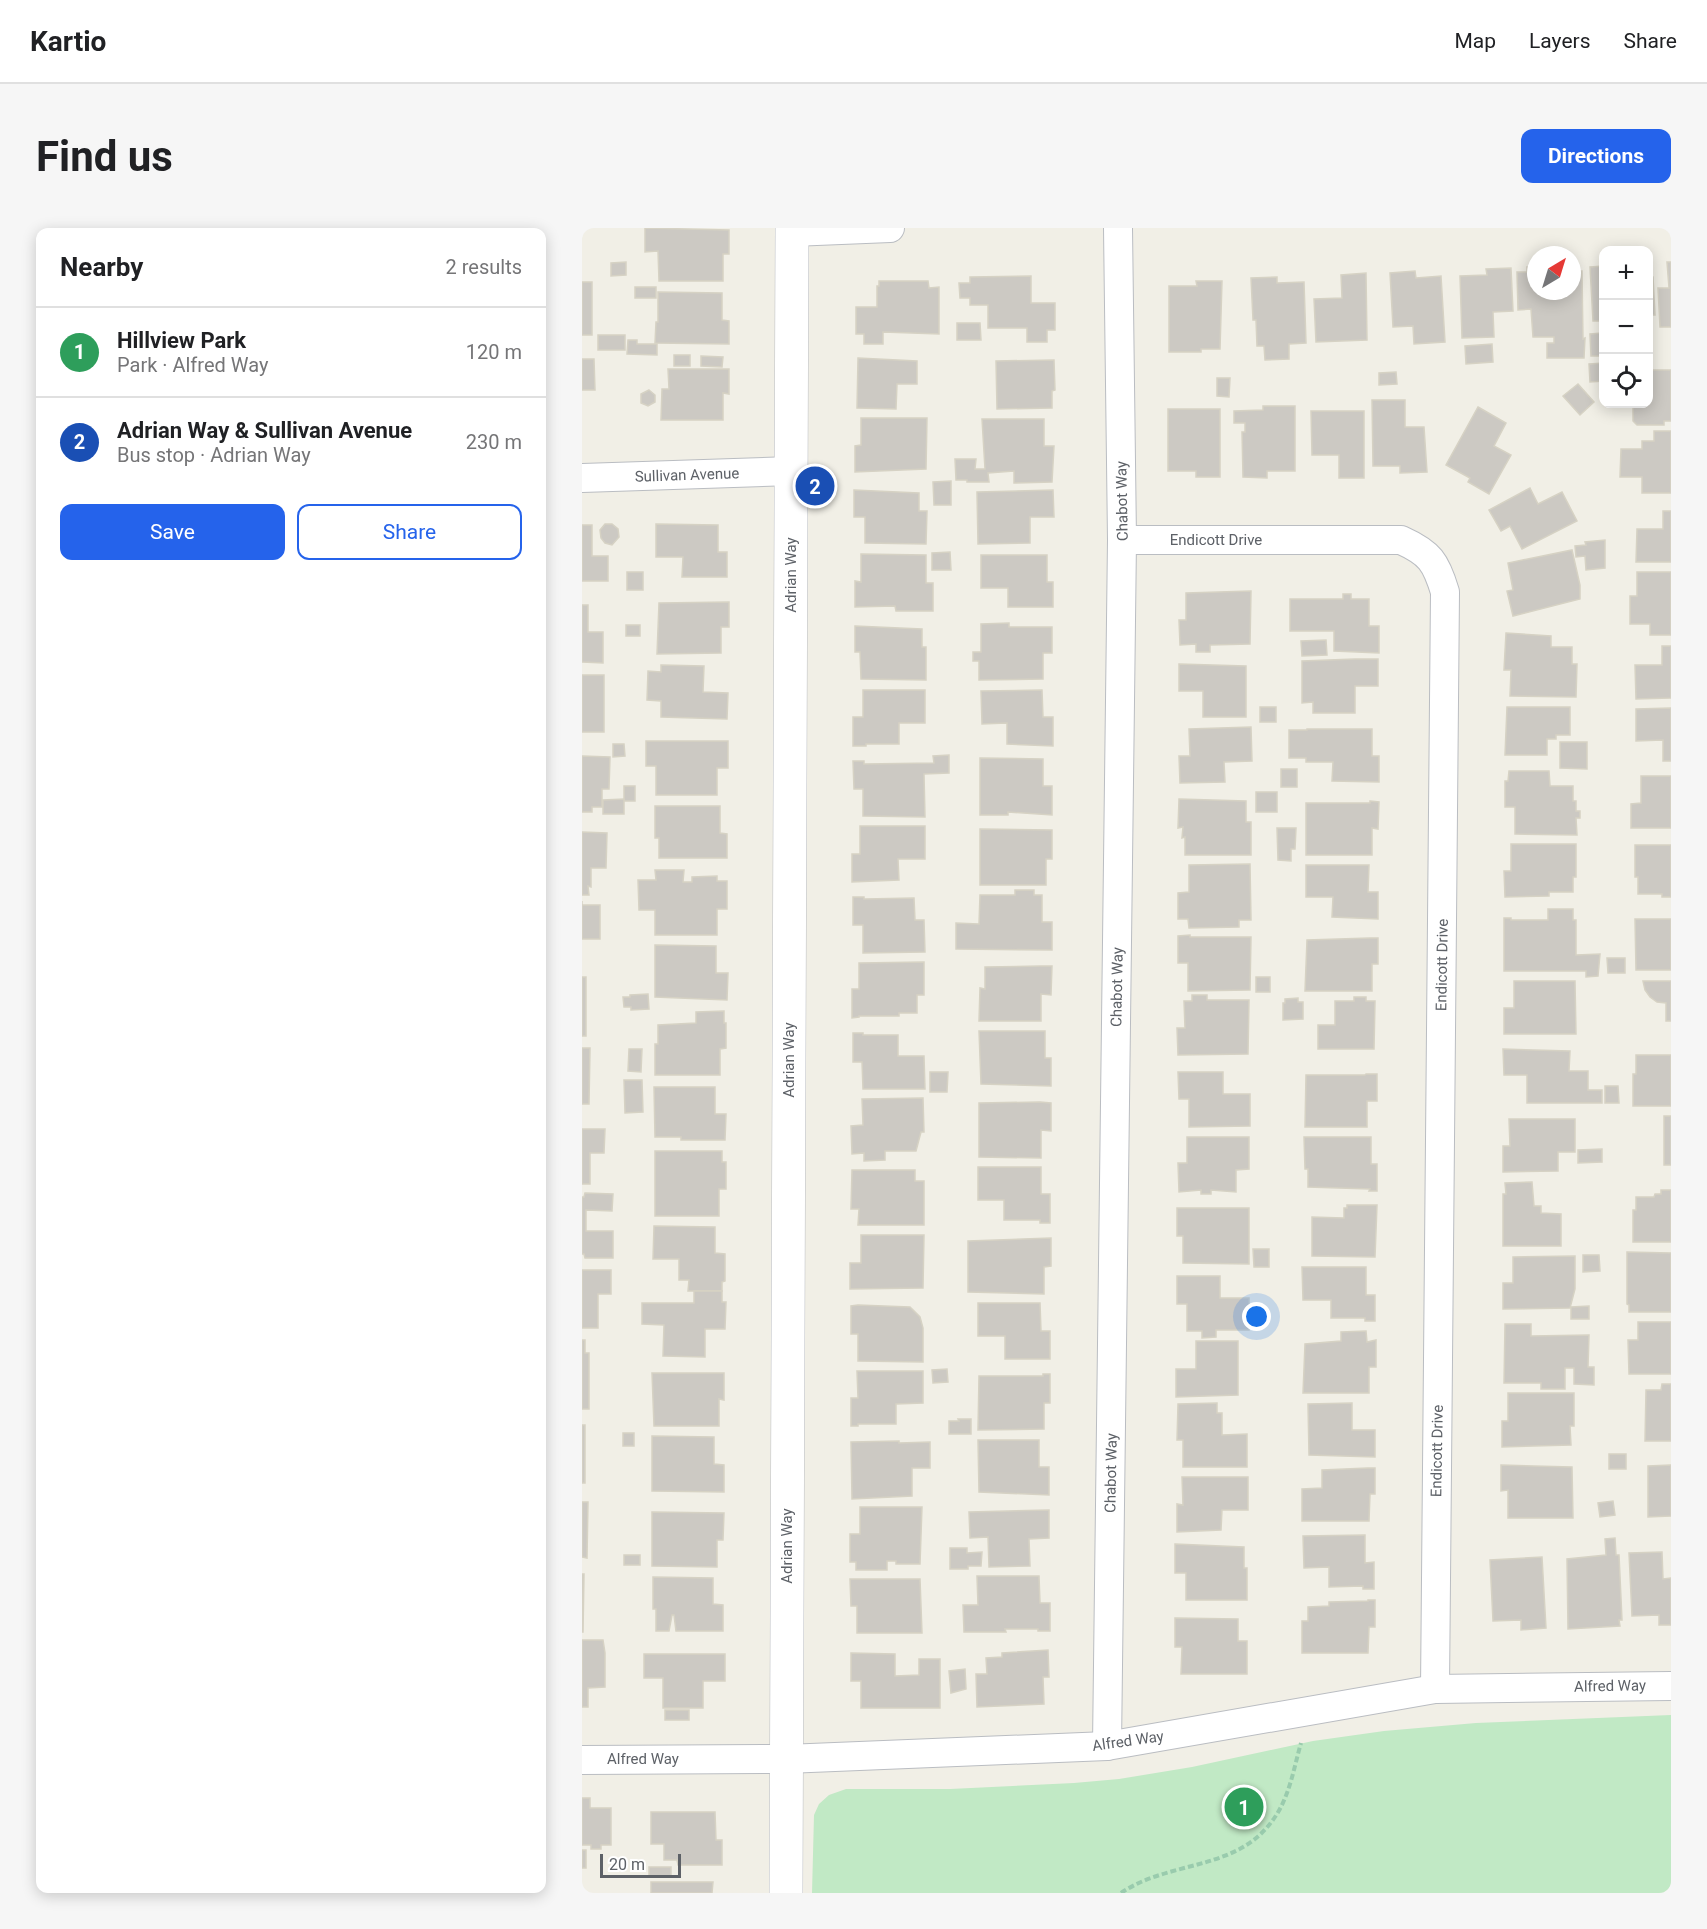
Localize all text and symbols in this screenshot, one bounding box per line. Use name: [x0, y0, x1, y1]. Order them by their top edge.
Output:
text: Kartio: [30, 25, 106, 58]
text: Map: [1454, 29, 1496, 53]
text: Layers: [1529, 29, 1590, 53]
text: Share: [1623, 29, 1677, 53]
button: Directions: [1521, 129, 1671, 183]
text: Find us: [36, 132, 173, 181]
north arrow: [1527, 246, 1581, 300]
map controls: [1599, 246, 1653, 408]
button: +: [1599, 246, 1653, 300]
text: Nearby: [60, 252, 143, 282]
text: 2 results: [446, 255, 522, 279]
button: −: [1599, 300, 1653, 354]
text: Hillview Park: [117, 328, 246, 353]
text: 1: [74, 340, 85, 364]
text: 120 m: [466, 340, 522, 364]
text: Park · Alfred Way: [117, 353, 268, 377]
button: locate: [1599, 354, 1653, 408]
text: Adrian Way & Sullivan Avenue: [117, 418, 412, 443]
text: 2: [74, 430, 85, 454]
text: 230 m: [466, 430, 522, 454]
text: Bus stop · Adrian Way: [117, 443, 311, 467]
street label: Chabot Way: [1112, 461, 1132, 541]
street label: Sullivan Avenue: [634, 464, 740, 486]
pin: 2: [796, 464, 834, 508]
button: Save: [60, 504, 285, 560]
button: Share: [297, 504, 522, 560]
street label: Endicott Drive: [1170, 531, 1262, 549]
street label: Adrian Way: [782, 537, 800, 613]
street label: Endicott Drive: [1432, 919, 1452, 1011]
street label: Chabot Way: [1107, 947, 1127, 1027]
street label: Adrian Way: [780, 1022, 798, 1098]
your location: [1242, 1302, 1271, 1331]
street label: Endicott Drive: [1427, 1405, 1447, 1497]
street label: Chabot Way: [1101, 1433, 1121, 1513]
street label: Adrian Way: [778, 1508, 796, 1584]
street label: Alfred Way: [1574, 1676, 1646, 1696]
street label: Alfred Way: [1091, 1727, 1165, 1755]
street label: Alfred Way: [607, 1750, 679, 1768]
pin: 1: [1224, 1784, 1264, 1830]
scale bar: [600, 1851, 681, 1878]
text: 20 m: [609, 1855, 645, 1874]

